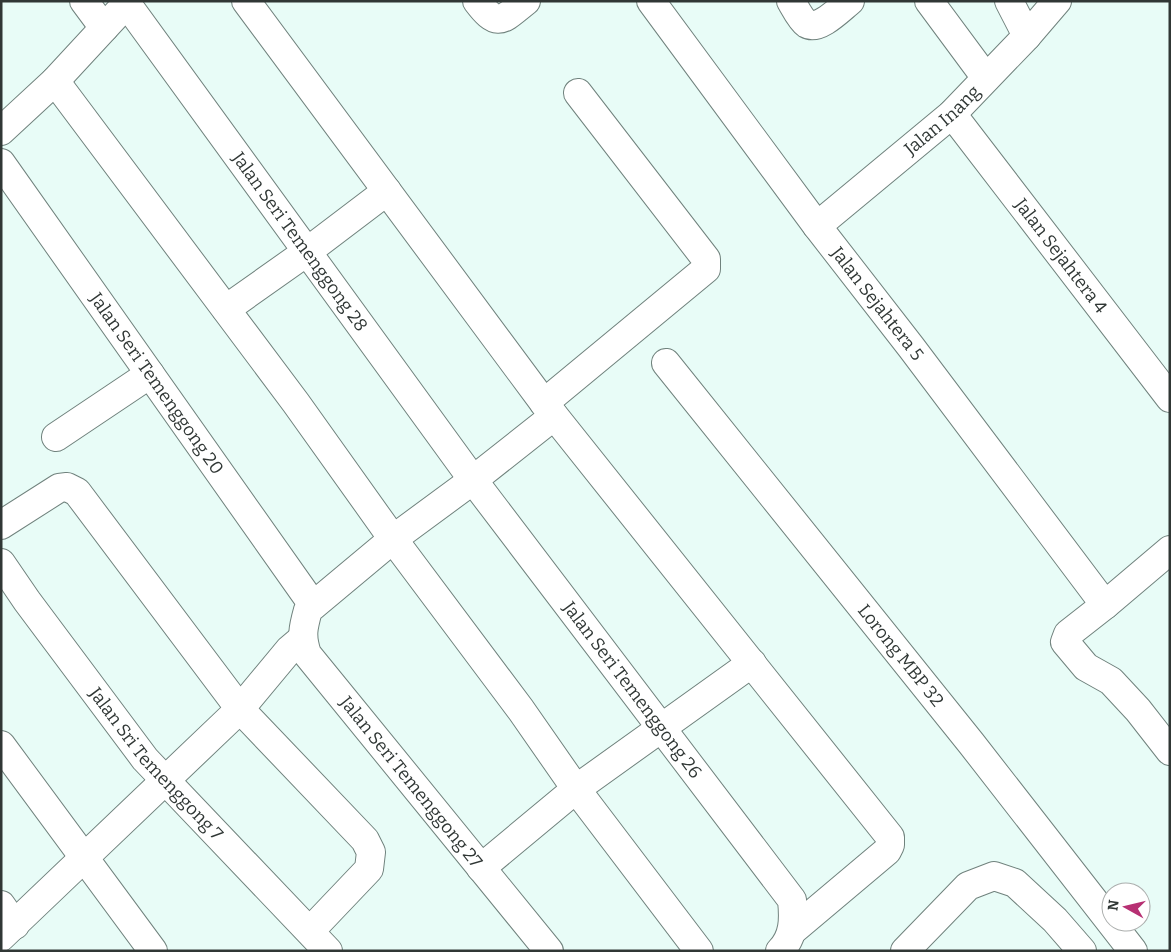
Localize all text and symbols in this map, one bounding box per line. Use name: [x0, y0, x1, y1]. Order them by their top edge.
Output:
street label: Jalan Inang: [899, 81, 985, 161]
street label: Jalan Seri Temenggong 28: [227, 147, 372, 336]
street label: Jalan Sejahtera 4: [1009, 193, 1112, 318]
street label: Jalan Sejahtera 5: [826, 242, 928, 365]
street label: Jalan Seri Temenggong 20: [85, 288, 228, 479]
street label: Jalan Seri Temenggong 26: [558, 596, 707, 783]
street label: Lorong MBP 32: [853, 600, 948, 711]
street label: Jalan Sri Temenggong 7: [84, 682, 228, 845]
street label: Jalan Seri Temenggong 27: [334, 691, 487, 872]
north arrow: [1101, 882, 1151, 932]
text: N: [1104, 899, 1123, 912]

